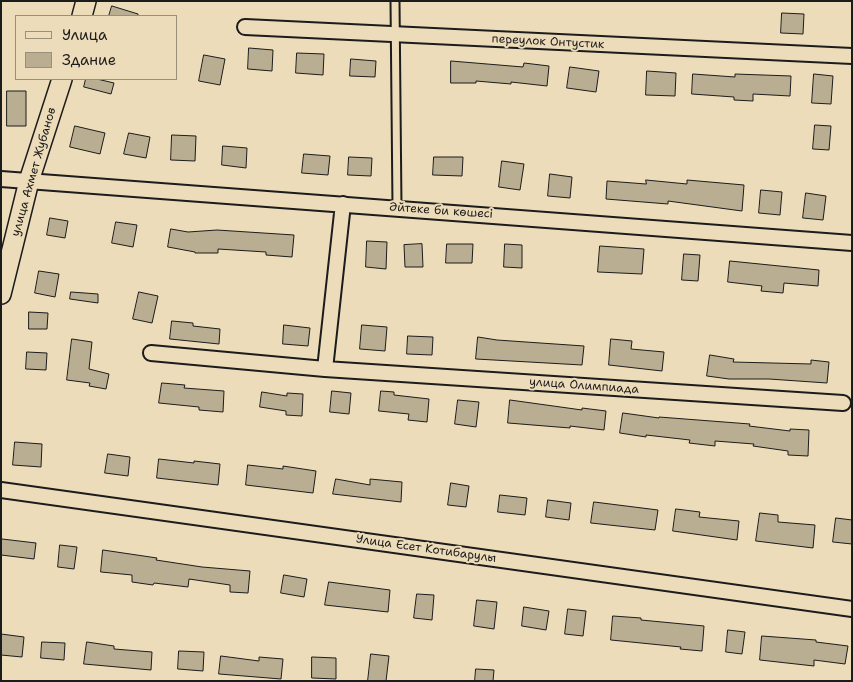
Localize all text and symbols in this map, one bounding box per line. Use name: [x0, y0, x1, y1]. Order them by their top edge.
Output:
legend: [15, 15, 178, 80]
text: Улица: [62, 25, 107, 45]
street label: переулок Онтустик: [491, 32, 605, 52]
text: Здание: [62, 50, 116, 70]
street label: улица Ахмет Жубанов: [9, 106, 59, 238]
street label: Әйтеке би көшесі: [389, 200, 493, 222]
street label: улица Олимпиада: [529, 375, 639, 397]
street label: Улица Есет Котибарулы: [355, 532, 497, 566]

